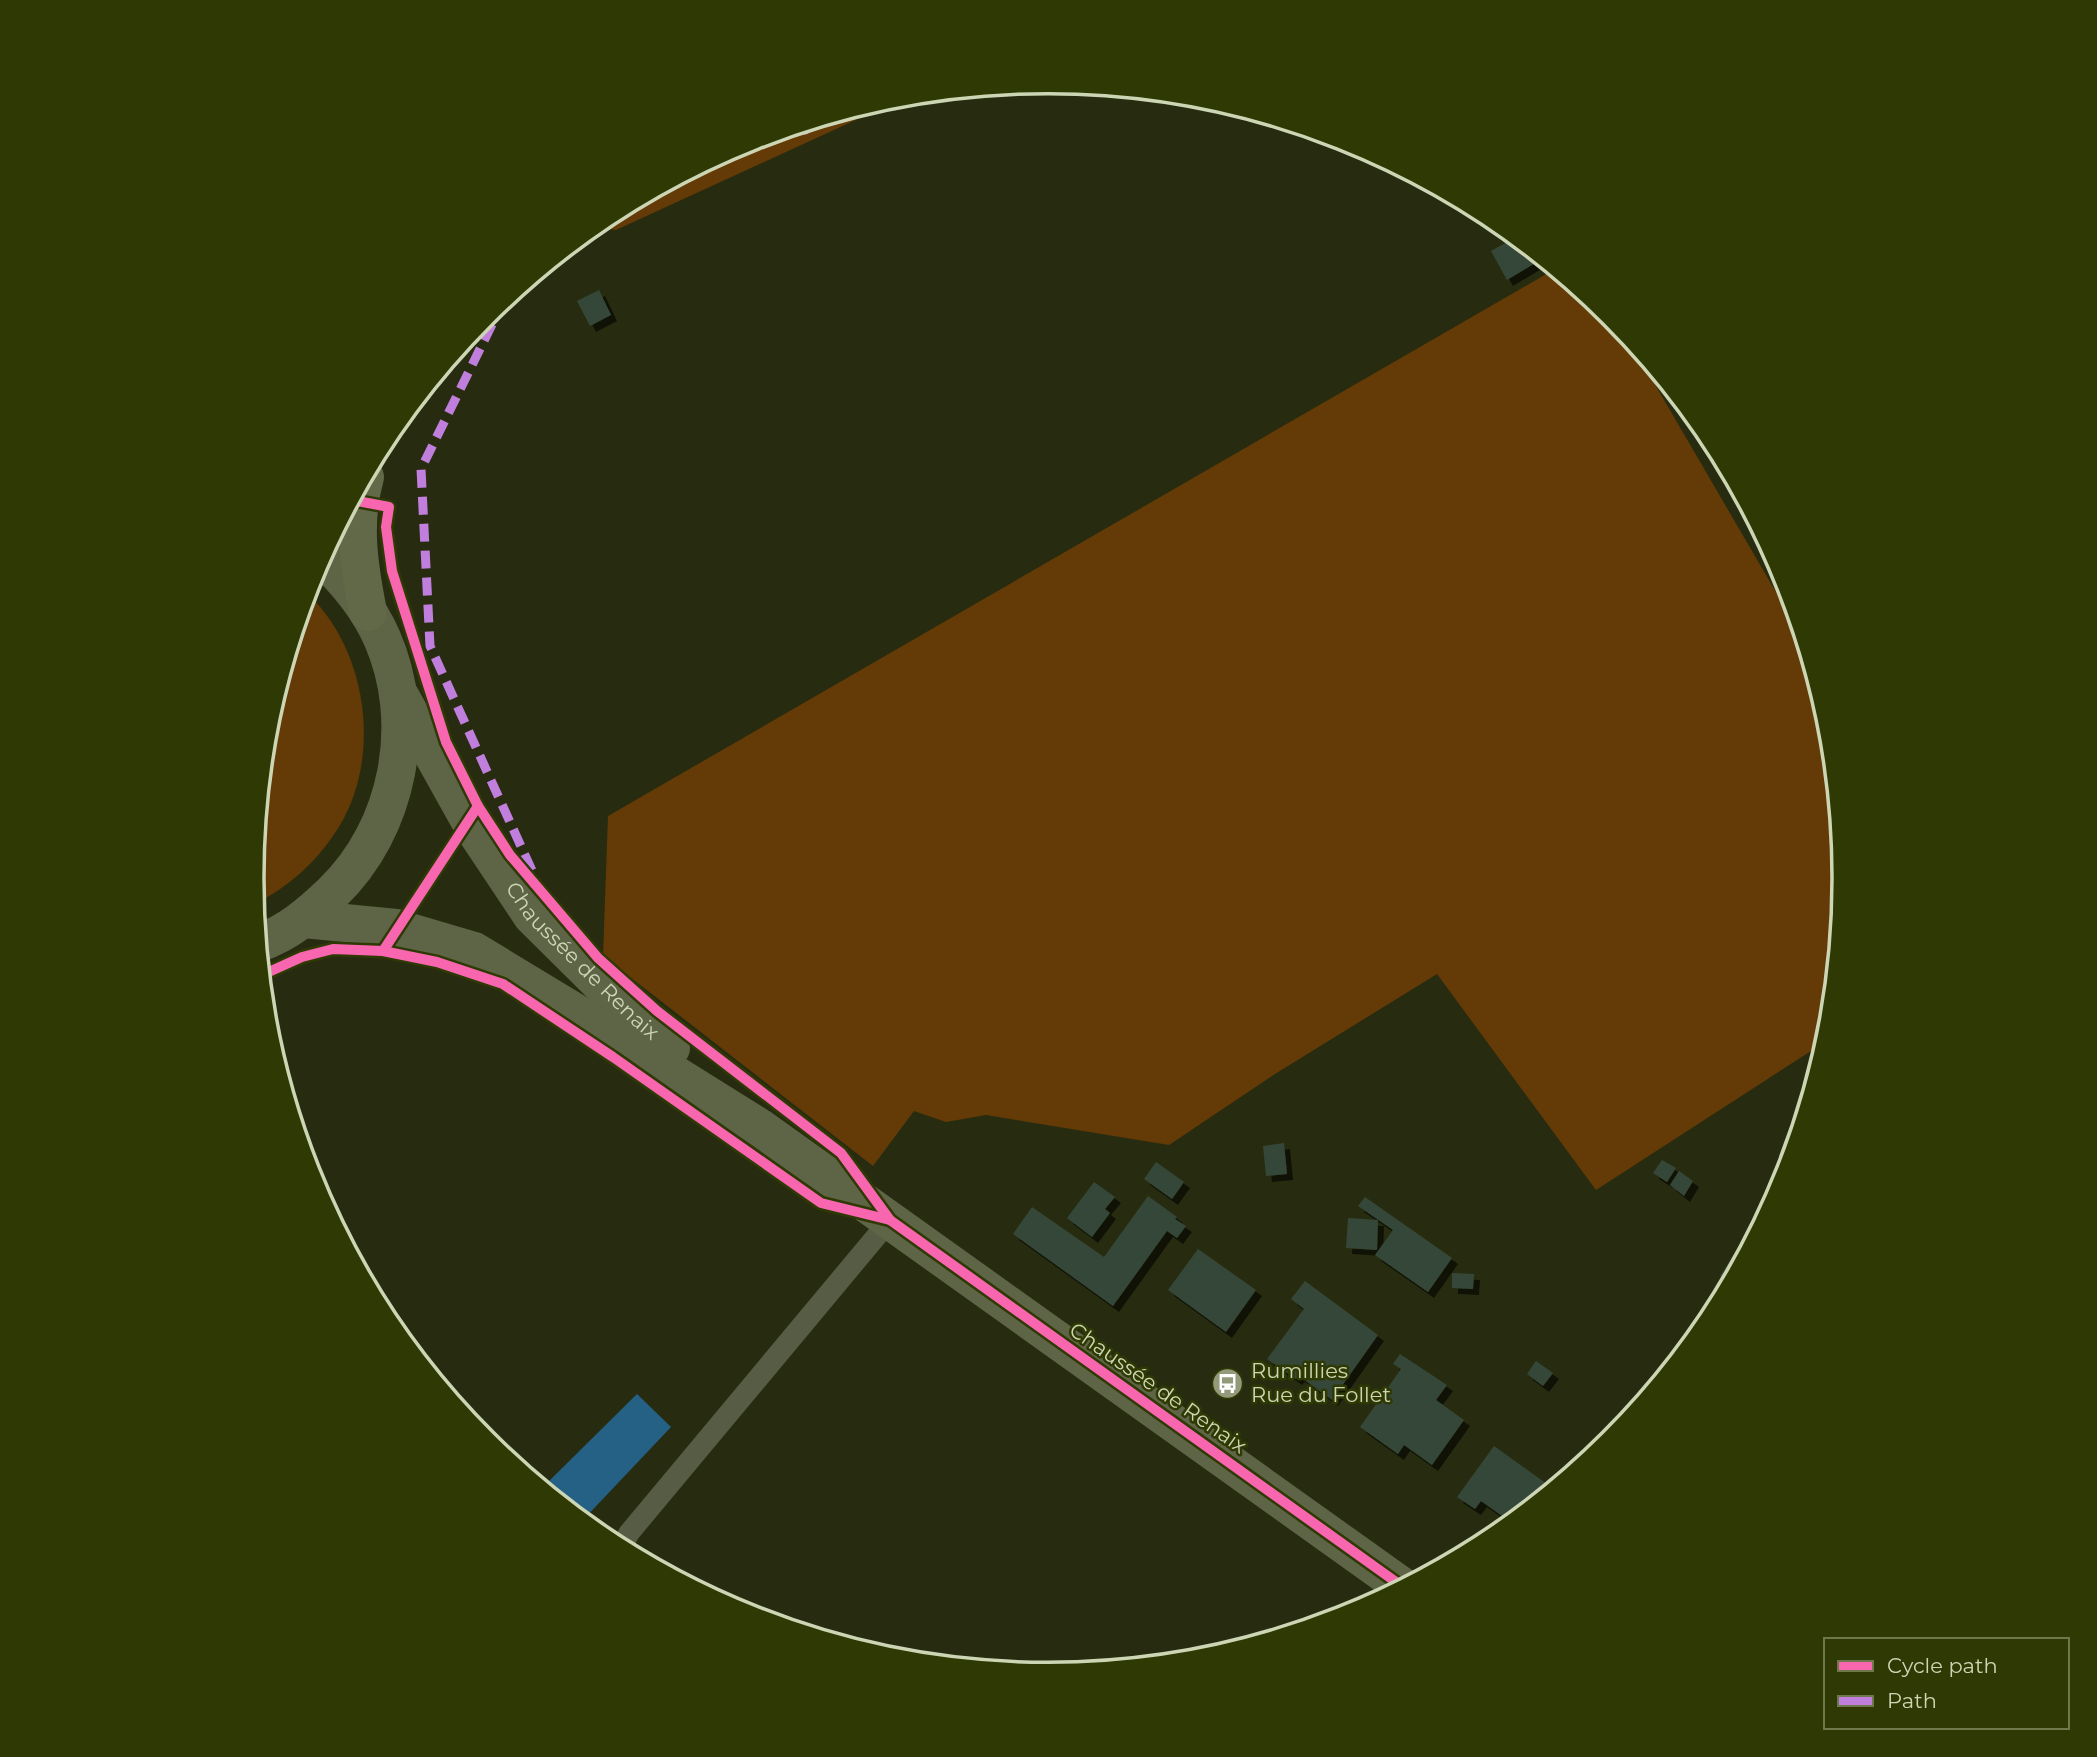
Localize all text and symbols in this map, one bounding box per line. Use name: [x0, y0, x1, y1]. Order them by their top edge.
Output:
street label: Chaussée de Renaix: [501, 877, 664, 1045]
street label: Chaussée de Renaix: [1065, 1317, 1252, 1458]
place label: Rumillies Rue du Follet: [1251, 1358, 1391, 1407]
bus stop icon: Rumillies Rue du Follet: [1211, 1366, 1245, 1400]
legend: [1824, 1638, 2069, 1729]
text: Cycle path: [1887, 1653, 1998, 1678]
text: Path: [1887, 1688, 1937, 1713]

